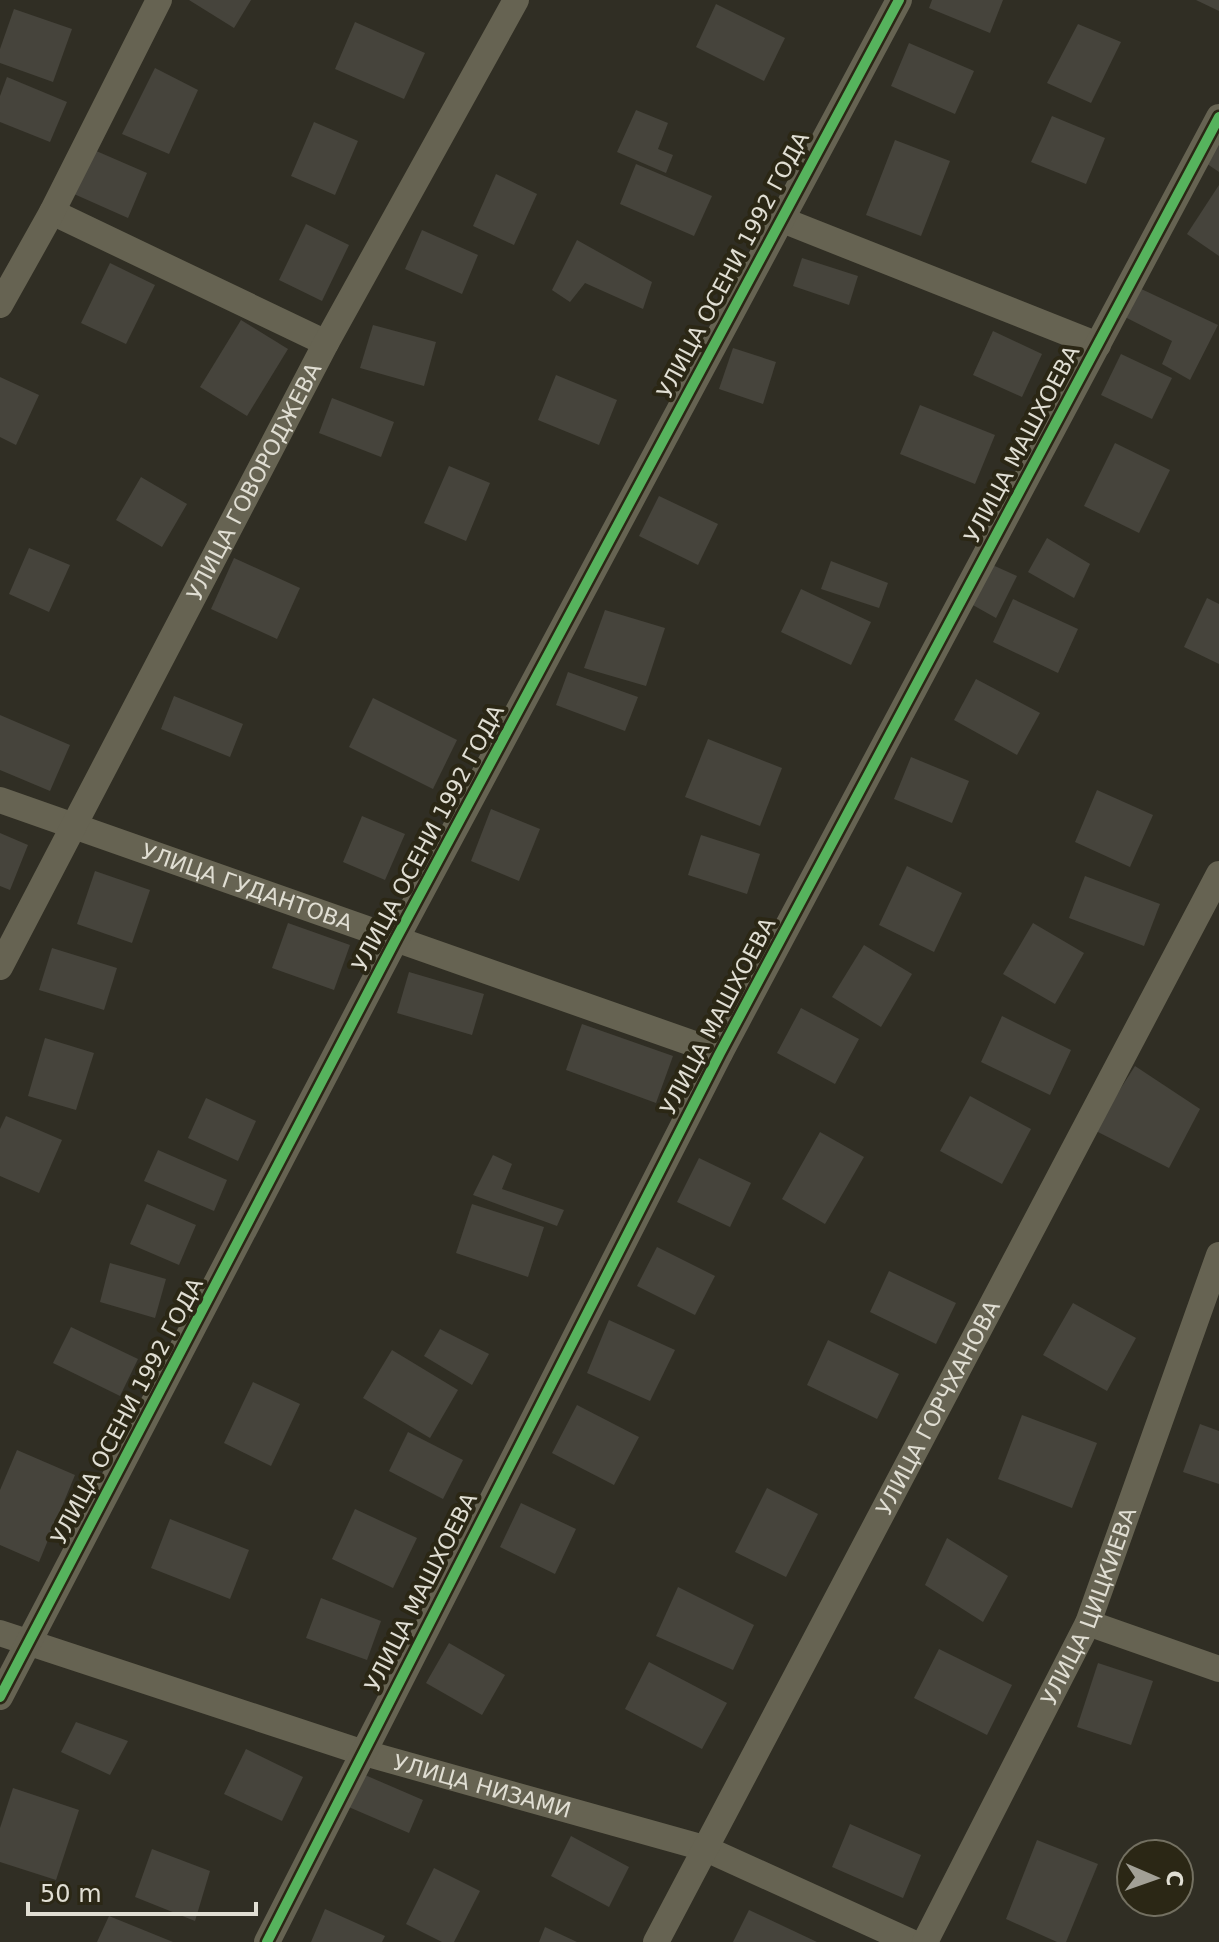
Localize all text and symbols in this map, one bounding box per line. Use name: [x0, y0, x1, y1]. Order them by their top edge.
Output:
street label: УЛИЦА ОСЕНИ 1992 ГОДА: [652, 128, 814, 402]
street label: УЛИЦА МАШХОЕВА: [959, 341, 1085, 547]
street label: УЛИЦА ГОВОРОДЖЕВА: [181, 358, 326, 604]
street label: УЛИЦА ОСЕНИ 1992 ГОДА: [347, 701, 509, 975]
street label: УЛИЦА ГУДАНТОВА: [138, 838, 356, 935]
street label: УЛИЦА МАШХОЕВА: [655, 913, 781, 1119]
street label: УЛИЦА ОСЕНИ 1992 ГОДА: [46, 1274, 208, 1548]
street label: УЛИЦА ГОРЧХАНОВА: [871, 1296, 1004, 1519]
street label: УЛИЦА МАШХОЕВА: [360, 1489, 482, 1695]
street label: УЛИЦА ЦИЦКИЕВА: [1036, 1504, 1141, 1709]
street label: УЛИЦА НИЗАМИ: [391, 1749, 574, 1823]
north arrow: [1115, 1838, 1195, 1918]
scale bar: [28, 1866, 256, 1916]
text: С: [1162, 1870, 1187, 1887]
text: 50 m: [40, 1880, 102, 1908]

